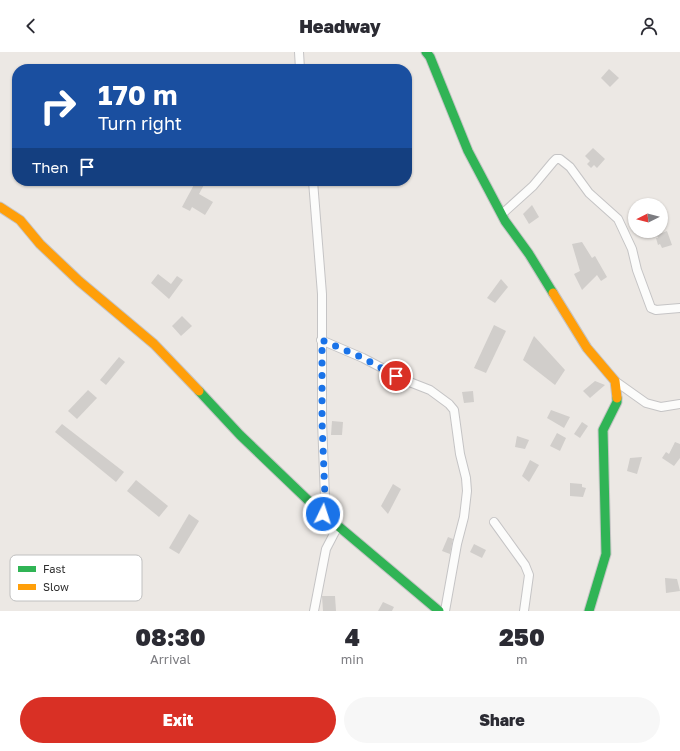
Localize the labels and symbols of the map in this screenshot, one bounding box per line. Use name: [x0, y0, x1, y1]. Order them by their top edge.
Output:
north arrow: [628, 198, 668, 238]
pin: [379, 359, 413, 393]
position arrow: [302, 493, 344, 535]
legend: [10, 555, 142, 601]
text: Fast: [43, 562, 66, 575]
text: Slow: [43, 580, 69, 593]

